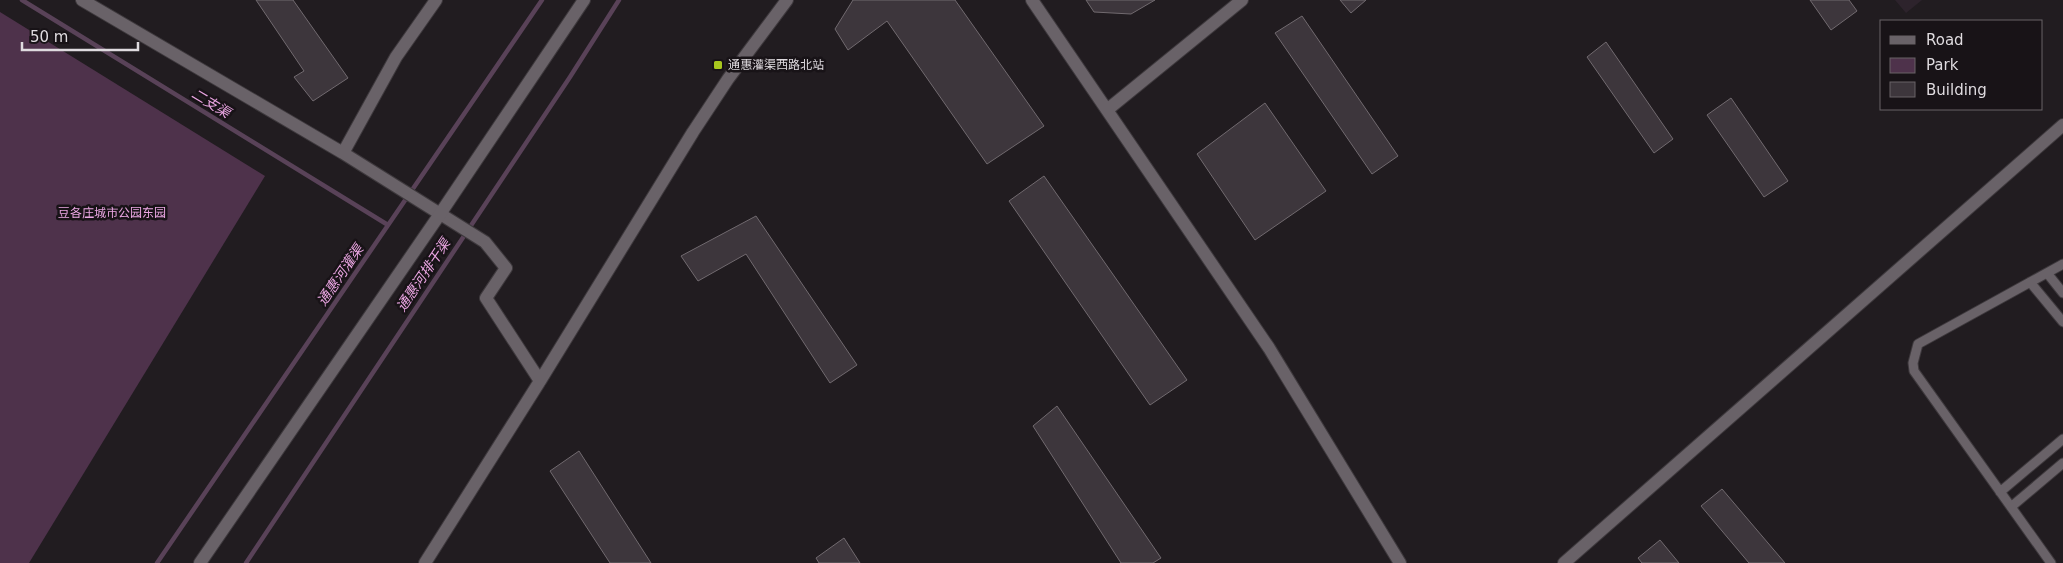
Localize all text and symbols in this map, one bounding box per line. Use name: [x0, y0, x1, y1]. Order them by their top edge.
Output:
scale bar: [22, 20, 139, 52]
legend: [1880, 20, 2043, 110]
text: 50 m: [30, 28, 68, 46]
text: Road: [1926, 31, 1964, 49]
text: Park: [1926, 56, 1959, 74]
place label: 通惠灌渠西路北站: [728, 58, 824, 72]
marker: 通惠灌渠西路北站: [712, 59, 724, 71]
text: Building: [1926, 81, 1987, 99]
water label: 二支渠: [189, 85, 235, 122]
park label: 豆各庄城市公园东园: [58, 206, 166, 220]
water label: 通惠河排干渠: [393, 234, 454, 314]
water label: 通惠河灌渠: [314, 240, 367, 308]

